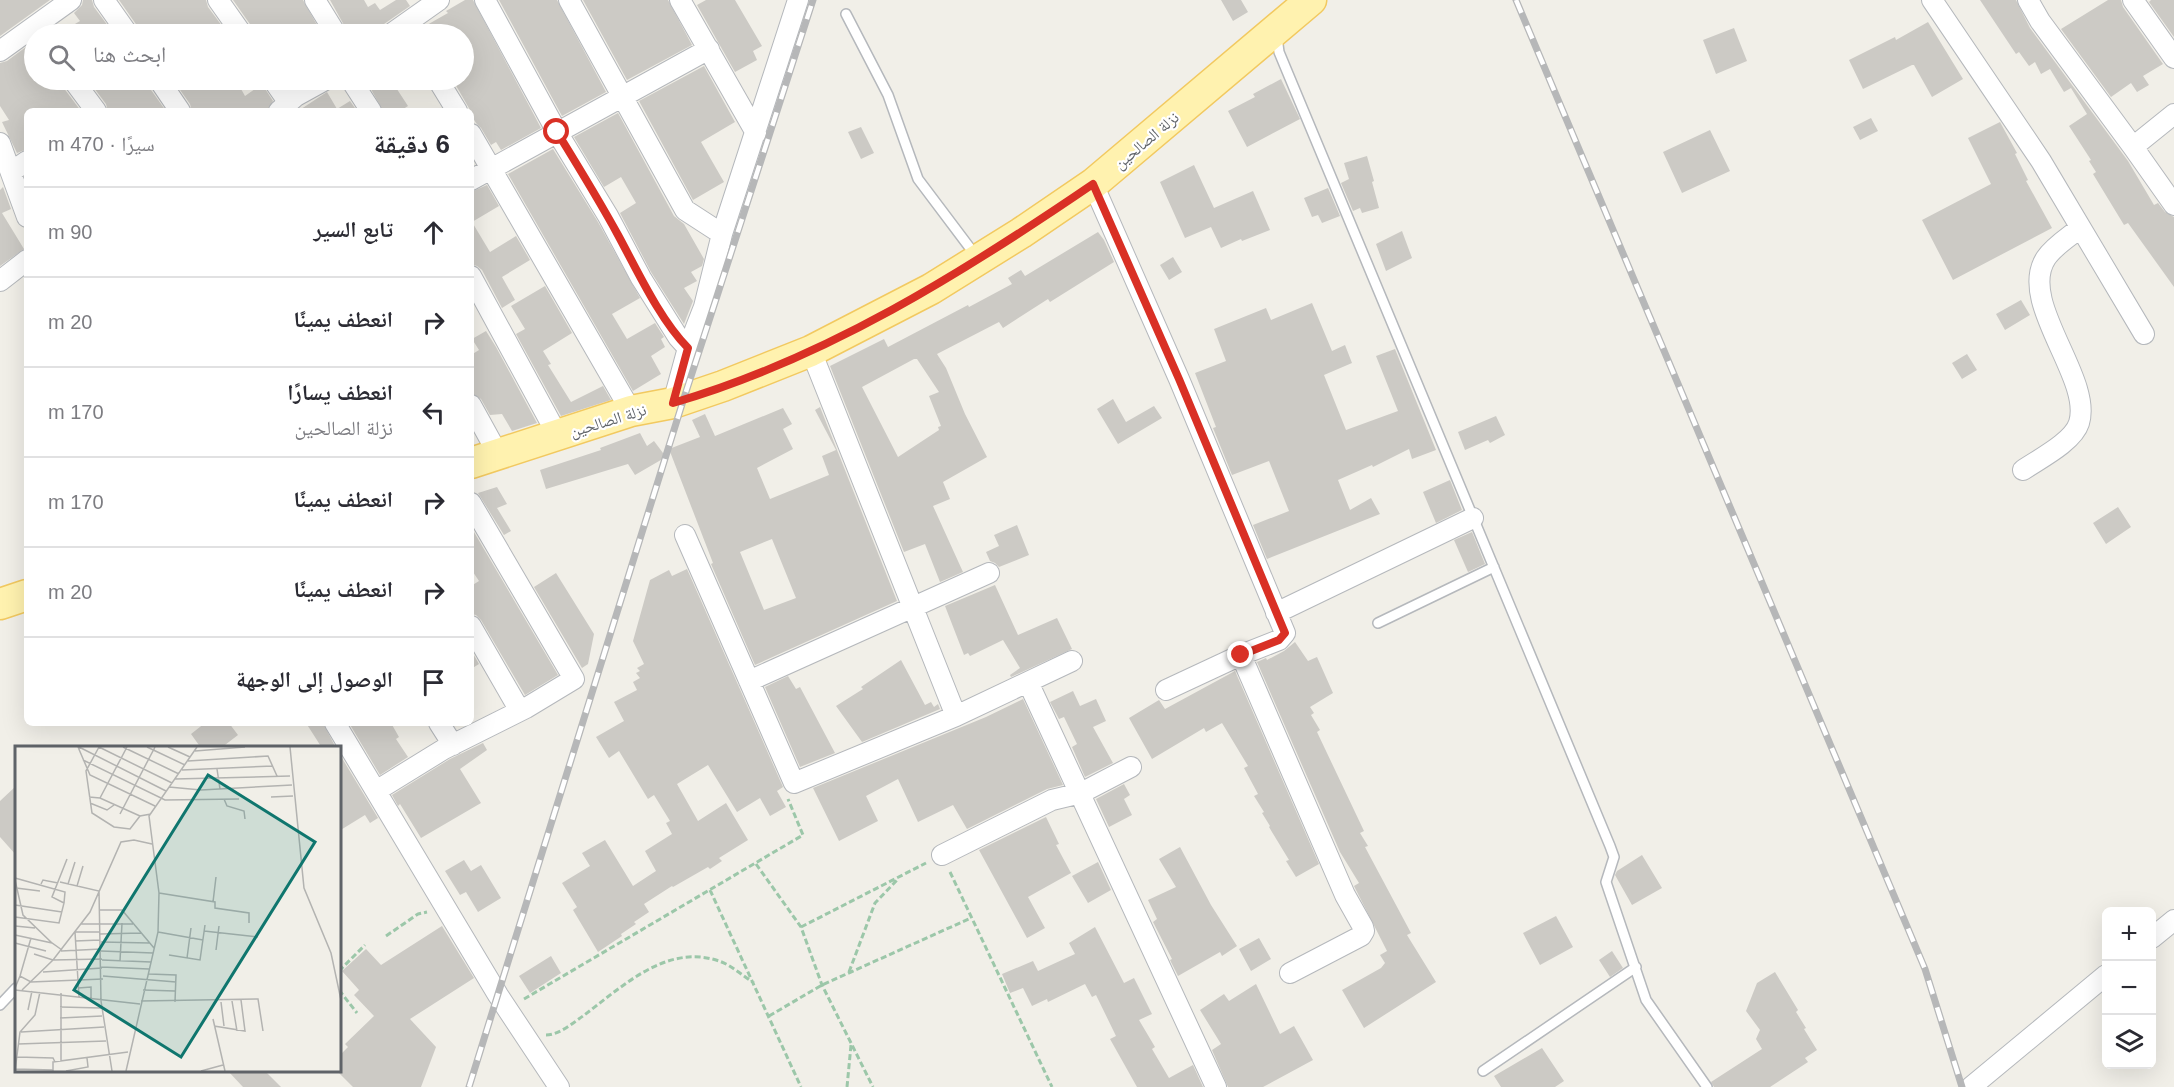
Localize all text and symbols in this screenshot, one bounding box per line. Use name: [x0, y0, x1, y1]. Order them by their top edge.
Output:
search box: [24, 24, 474, 90]
icon: search: [45, 41, 78, 74]
text: ابحث هنا: [93, 42, 166, 67]
street label: نزلة الصالحين: [1111, 109, 1183, 174]
route start: [543, 118, 569, 144]
text: 6 دقيقة: [374, 129, 450, 159]
text: سيرًا · 470 m: [48, 133, 155, 155]
icon: ahead: [417, 216, 450, 249]
text: تابع السير: [313, 217, 393, 242]
text: 90 m: [48, 221, 92, 243]
icon: right: [417, 306, 450, 339]
text: انعطف يمينًا: [294, 307, 393, 332]
text: 20 m: [48, 311, 92, 333]
text: انعطف يسارًا: [287, 380, 393, 405]
icon: left: [417, 396, 450, 429]
text: 170 m: [48, 401, 104, 423]
street label: نزلة الصالحين: [568, 401, 649, 442]
text: نزلة الصالحين: [295, 417, 393, 439]
icon: right: [417, 486, 450, 519]
text: انعطف يمينًا: [294, 487, 393, 512]
text: 170 m: [48, 491, 104, 513]
icon: right: [417, 576, 450, 609]
text: انعطف يمينًا: [294, 577, 393, 602]
text: 20 m: [48, 581, 92, 603]
route end: [1227, 641, 1253, 667]
icon: arrive: [417, 666, 450, 699]
text: الوصول إلى الوجهة: [236, 667, 393, 692]
inset map: [15, 746, 340, 1072]
map controls: [2102, 907, 2156, 1069]
button: +: [2102, 907, 2156, 961]
button: −: [2102, 961, 2156, 1015]
button: layers: [2102, 1015, 2156, 1069]

